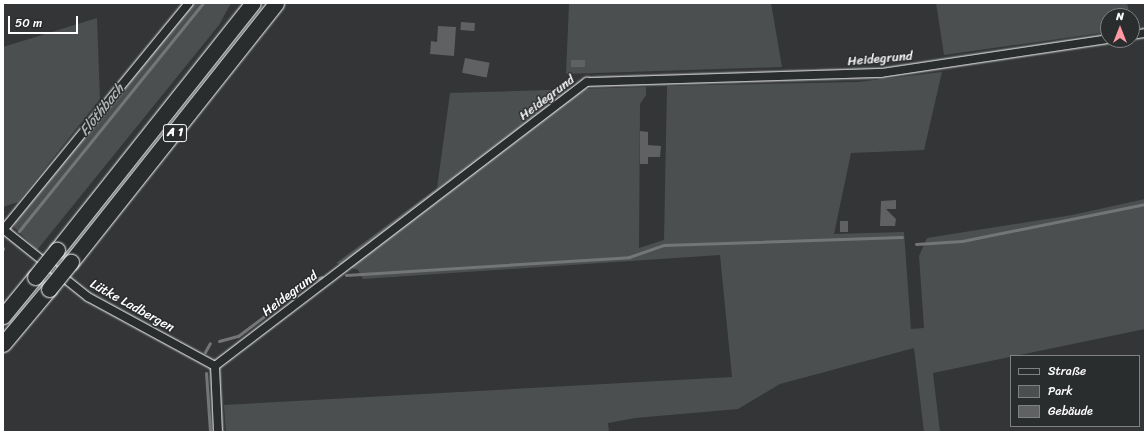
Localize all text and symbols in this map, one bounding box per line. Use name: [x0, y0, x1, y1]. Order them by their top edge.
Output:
text: N: [1116, 7, 1124, 26]
scale bar: [10, 8, 80, 34]
north arrow: [1100, 8, 1140, 48]
text: 50 m: [15, 12, 42, 34]
street label: Heidegrund: [847, 48, 913, 70]
street label: Heidegrund: [516, 72, 578, 124]
water label: Flothbach: [76, 81, 128, 139]
road number: A 1: [162, 123, 188, 143]
street label: Heidegrund: [259, 268, 321, 320]
street label: Lütke Ladbergen: [87, 276, 177, 336]
legend: [1010, 355, 1140, 427]
text: Straße: [1048, 360, 1086, 382]
text: Park: [1048, 380, 1073, 402]
text: Gebäude: [1048, 400, 1093, 422]

